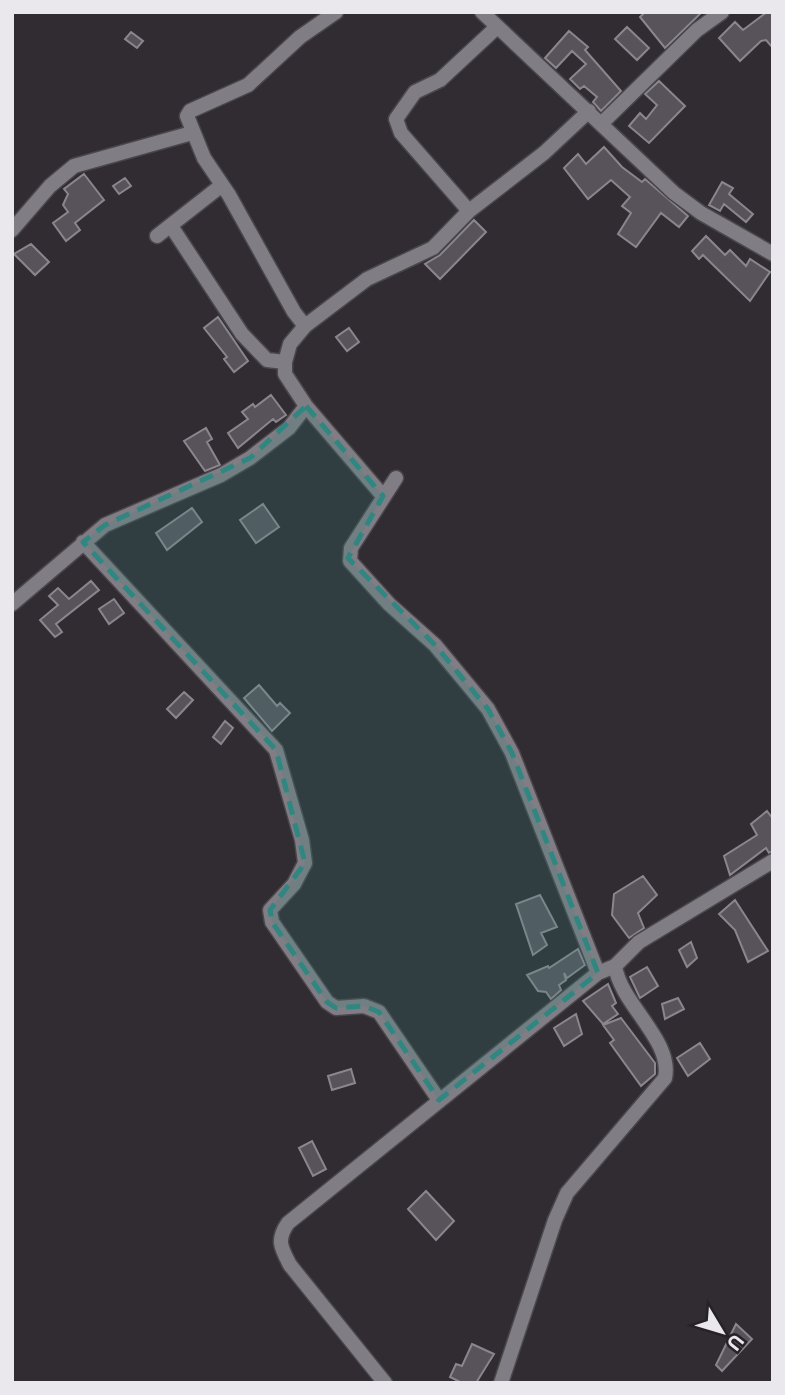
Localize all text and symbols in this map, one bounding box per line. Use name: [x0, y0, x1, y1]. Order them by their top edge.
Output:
north arrow: [687, 1297, 757, 1367]
text: U: [722, 1330, 748, 1355]

